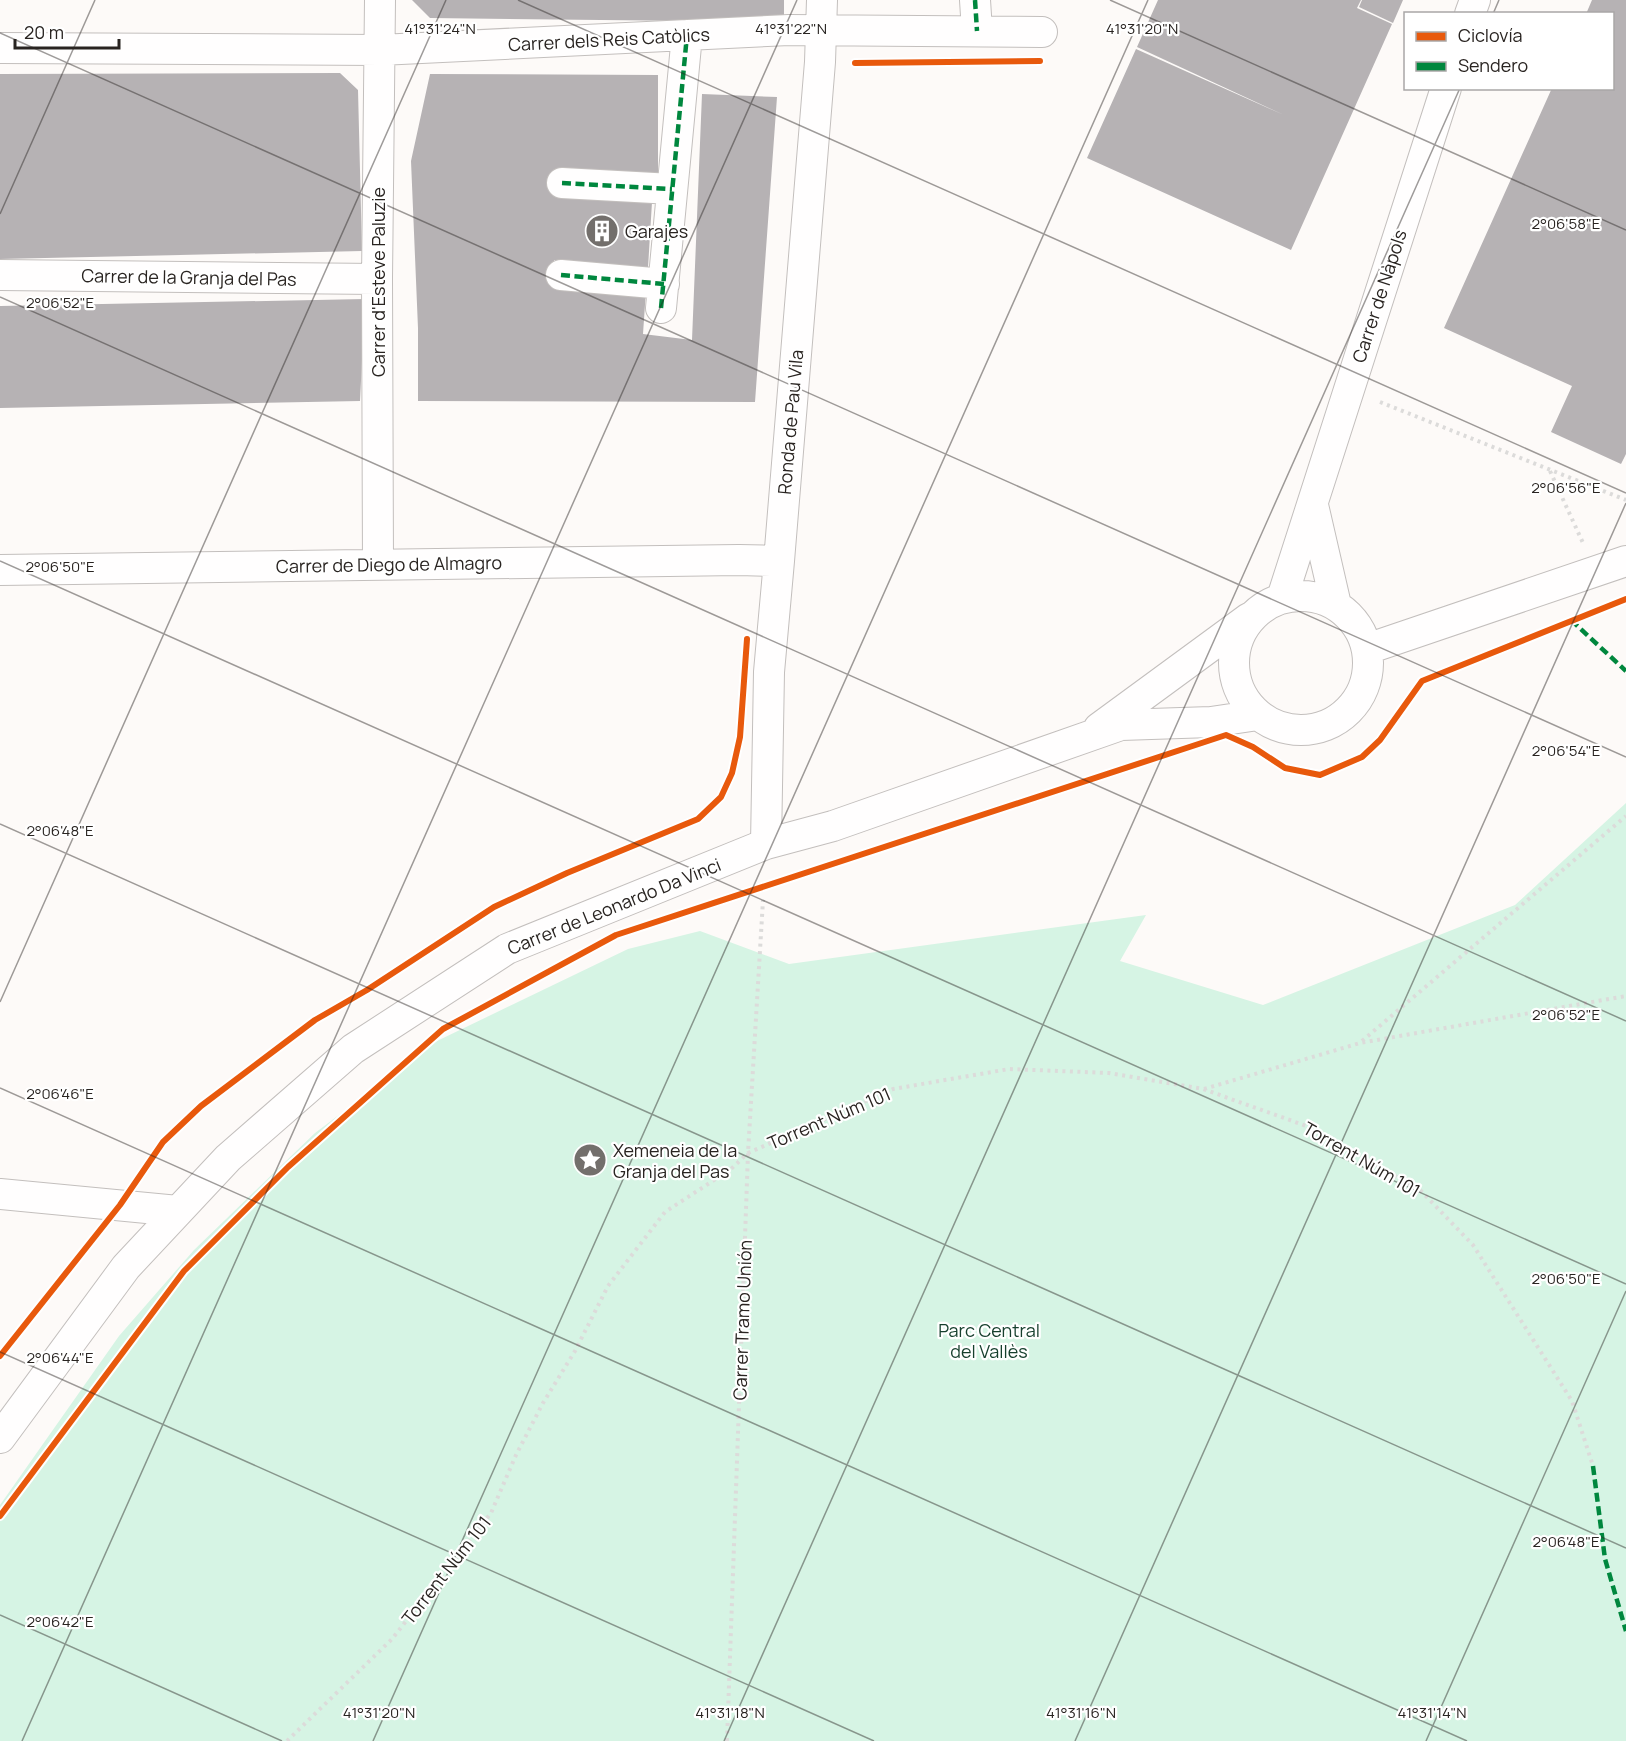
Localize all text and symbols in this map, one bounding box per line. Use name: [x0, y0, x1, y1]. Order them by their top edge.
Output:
scale bar: [15, 12, 118, 50]
legend: [1404, 12, 1614, 90]
text: 41°31'24"N: [404, 18, 476, 39]
text: 41°31'22"N: [755, 18, 827, 39]
text: 41°31'20"N: [1106, 18, 1178, 39]
text: 20 m: [24, 20, 64, 44]
street label: Carrer dels Reis Catòlics: [507, 22, 711, 56]
text: Ciclovía: [1458, 23, 1523, 47]
text: Sendero: [1458, 53, 1528, 77]
street label: Carrer d'Esteve Paluzie: [366, 187, 390, 377]
building icon: Garajes: [584, 213, 620, 249]
text: 2°06'58"E: [1532, 213, 1600, 234]
place label: Garajes: [625, 219, 688, 243]
street label: Carrer de Nàpols: [1346, 226, 1412, 366]
street label: Carrer de la Granja del Pas: [81, 263, 297, 291]
text: 2°06'52"E: [26, 292, 94, 313]
street label: Ronda de Pau Vila: [772, 349, 808, 495]
text: 2°06'56"E: [1531, 477, 1601, 498]
street label: Carrer de Diego de Almagro: [276, 550, 502, 578]
text: 2°06'50"E: [25, 556, 95, 577]
text: 2°06'54"E: [1532, 740, 1600, 761]
text: 2°06'48"E: [26, 820, 94, 841]
street label: Carrer de Leonardo Da Vinci: [504, 852, 724, 960]
text: 2°06'52"E: [1532, 1004, 1600, 1025]
street label: Torrent Núm 101: [764, 1081, 894, 1155]
text: 2°06'46"E: [26, 1083, 94, 1104]
street label: Torrent Núm 101: [1299, 1116, 1425, 1202]
place label: Xemeneia de la Granja del Pas: [613, 1138, 737, 1183]
place icon: Xemeneia de la Granja del Pas: [572, 1142, 608, 1178]
street label: Carrer Tramo Unión: [727, 1239, 757, 1401]
text: 2°06'50"E: [1531, 1268, 1601, 1289]
park label: Parc Central del Vallès: [938, 1318, 1040, 1363]
text: 2°06'44"E: [27, 1347, 93, 1368]
street label: Torrent Núm 101: [396, 1511, 496, 1629]
text: 2°06'48"E: [1532, 1531, 1600, 1552]
text: 2°06'42"E: [27, 1611, 93, 1632]
text: 41°31'20"N: [343, 1702, 415, 1723]
text: 41°31'18"N: [695, 1702, 765, 1723]
text: 41°31'16"N: [1046, 1702, 1116, 1723]
text: 41°31'14"N: [1397, 1702, 1467, 1723]

